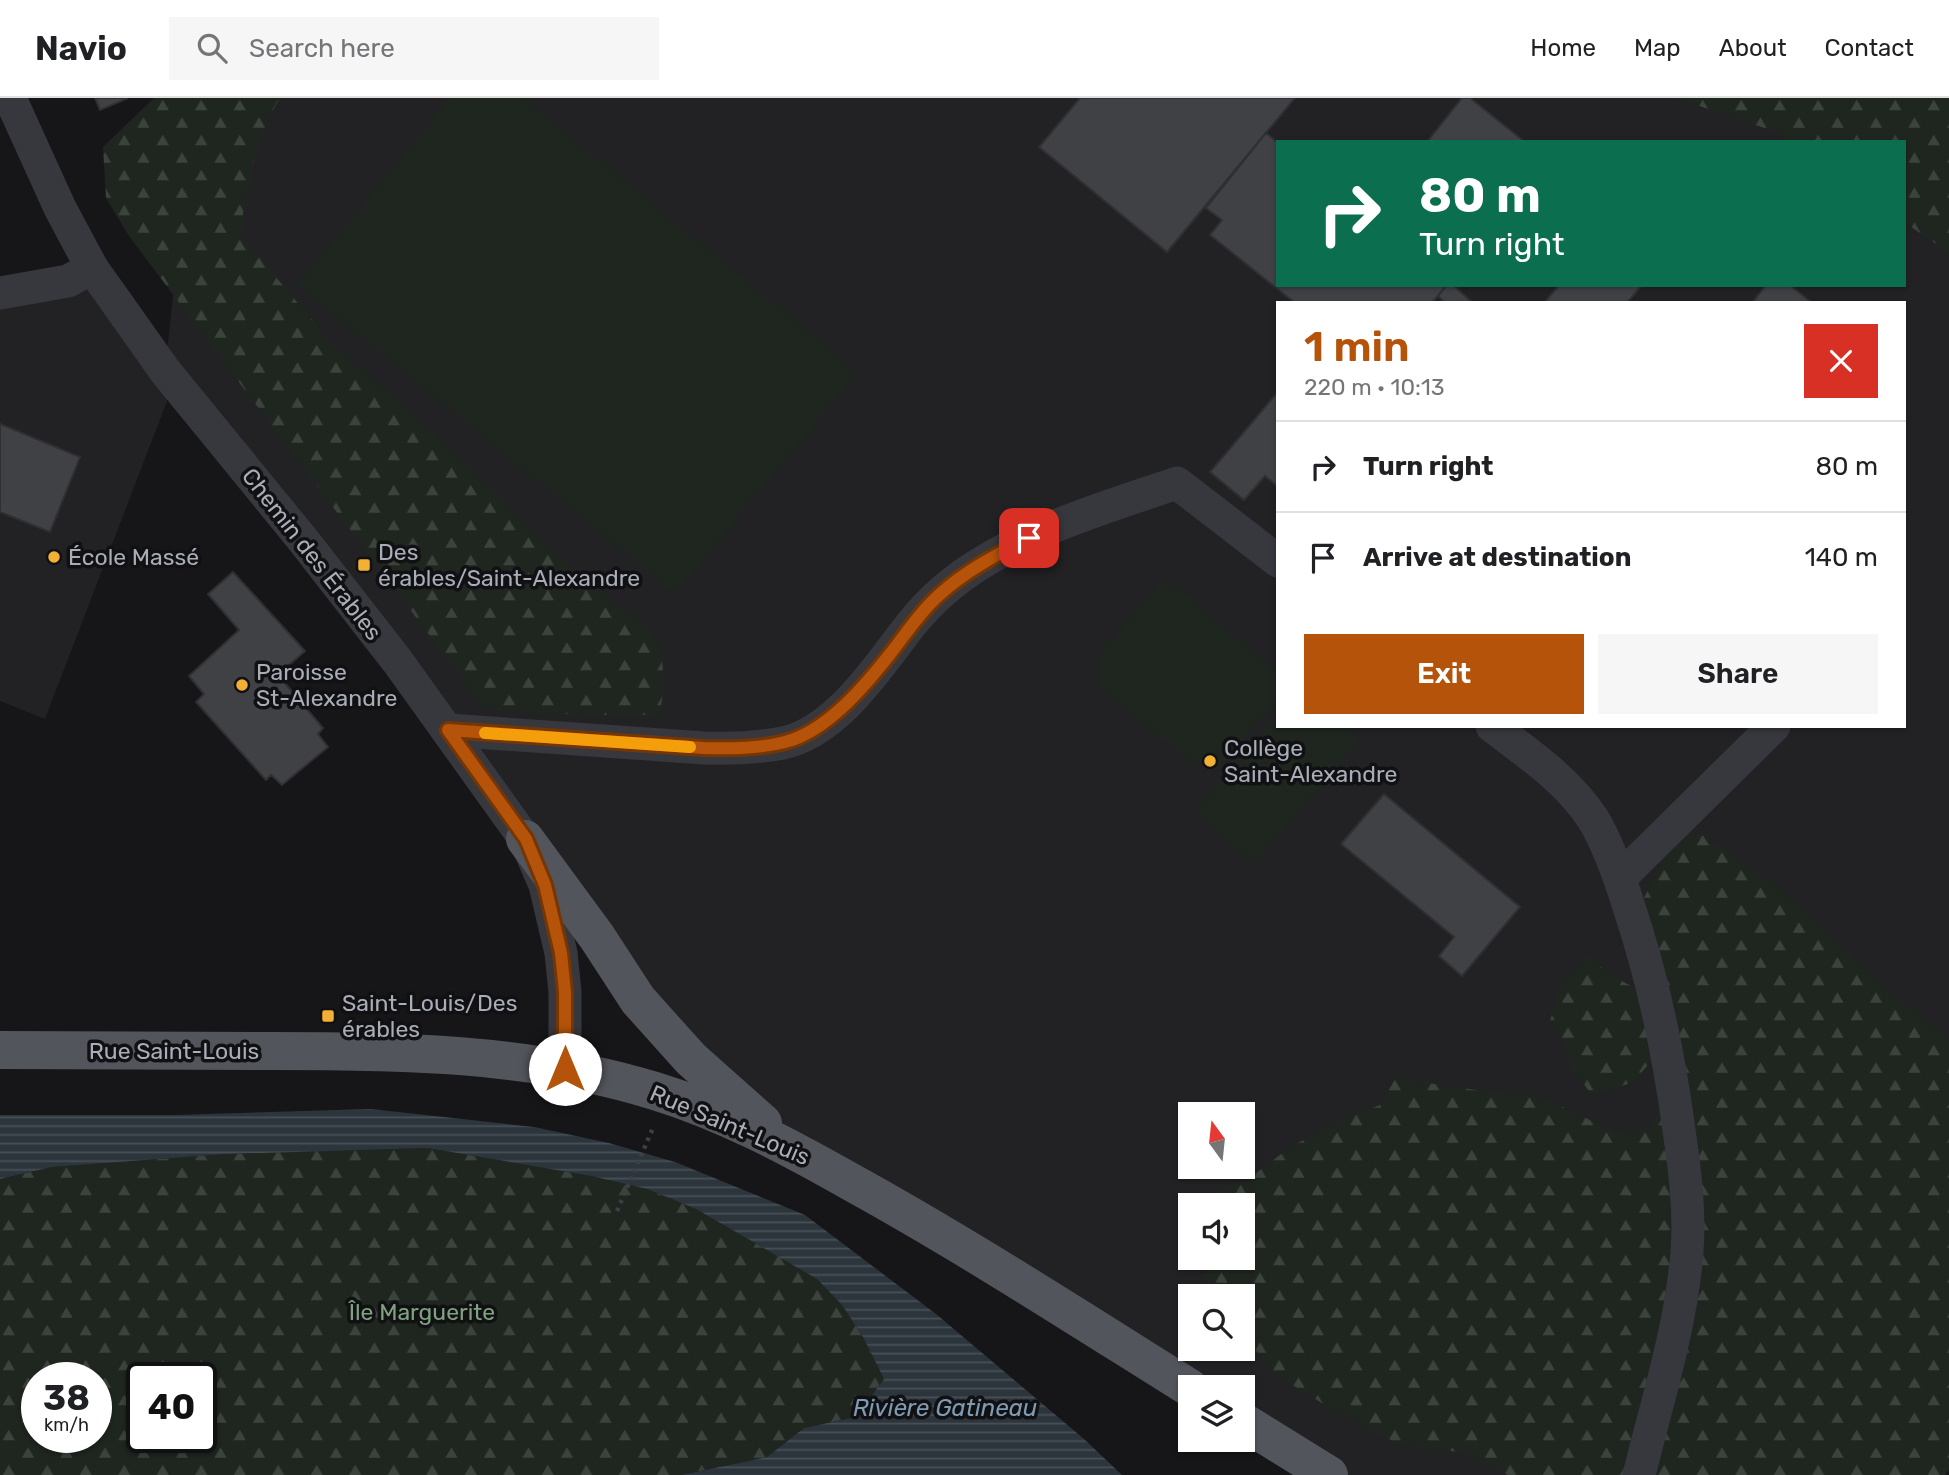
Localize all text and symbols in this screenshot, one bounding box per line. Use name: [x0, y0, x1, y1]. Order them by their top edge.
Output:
search box: [169, 17, 659, 80]
text: Navio: [35, 29, 127, 68]
icon: search: [193, 29, 231, 67]
text: Search here: [249, 33, 395, 64]
text: Home: [1530, 34, 1596, 62]
text: Map: [1634, 34, 1681, 62]
text: About: [1719, 34, 1787, 62]
text: Contact: [1825, 34, 1914, 62]
text: 80 m: [1419, 166, 1541, 224]
icon: right: [1304, 168, 1395, 259]
text: Turn right: [1419, 225, 1564, 263]
text: 1 min: [1304, 322, 1410, 372]
button: close: [1804, 324, 1878, 398]
text: 220 m · 10:13: [1304, 373, 1445, 401]
icon: right: [1304, 448, 1342, 486]
text: Turn right: [1363, 451, 1493, 482]
text: 80 m: [1815, 451, 1878, 482]
street label: Chemin des Érables: [236, 462, 388, 646]
pin: [999, 508, 1059, 568]
icon: arrive: [1010, 519, 1048, 557]
place label: Des érables/Saint-Alexandre: [378, 538, 640, 592]
icon: arrive: [1304, 539, 1342, 577]
text: Arrive at destination: [1363, 542, 1631, 573]
text: 140 m: [1805, 542, 1878, 573]
place label: École Massé: [68, 543, 199, 571]
marker: École Massé: [46, 549, 62, 565]
marker: Des érables/Saint-Alexandre: [356, 557, 372, 573]
button: Exit: [1304, 634, 1584, 714]
button: Share: [1598, 634, 1878, 714]
place label: Paroisse St-Alexandre: [256, 658, 397, 712]
marker: Paroisse St-Alexandre: [234, 677, 250, 693]
place label: Collège Saint-Alexandre: [1224, 734, 1397, 788]
marker: Collège Saint-Alexandre: [1202, 753, 1218, 769]
place label: Saint-Louis/Des érables: [342, 989, 517, 1043]
marker: Saint-Louis/Des érables: [320, 1008, 336, 1024]
position arrow: [528, 1032, 602, 1106]
street label: Rue Saint-Louis: [89, 1037, 259, 1065]
street label: Rue Saint-Louis: [646, 1079, 814, 1171]
north arrow: [1178, 1102, 1255, 1180]
map controls: [1178, 1102, 1255, 1452]
button: sound: [1178, 1193, 1255, 1270]
button: search: [1178, 1284, 1255, 1361]
park label: Île Marguerite: [348, 1298, 495, 1326]
speed limit sign: 40: [126, 1362, 217, 1453]
button: layers: [1178, 1375, 1255, 1452]
text: 38: [43, 1377, 90, 1419]
water label: Rivière Gatineau: [853, 1394, 1037, 1422]
text: km/h: [44, 1414, 89, 1436]

